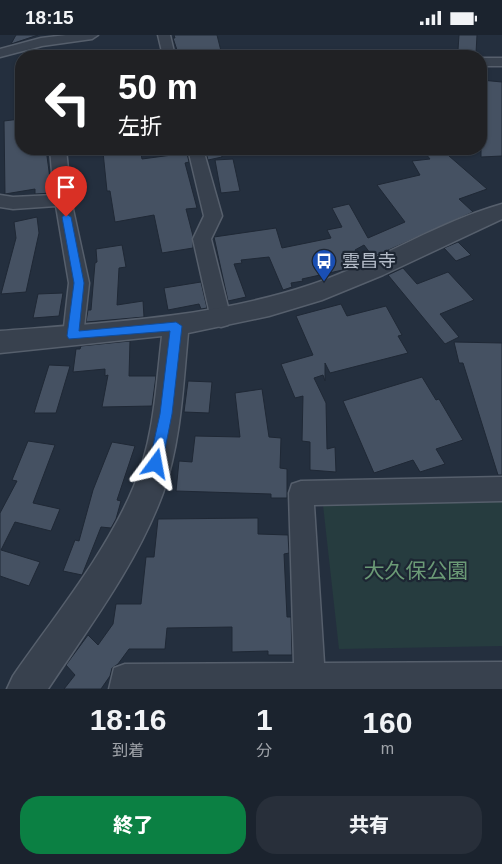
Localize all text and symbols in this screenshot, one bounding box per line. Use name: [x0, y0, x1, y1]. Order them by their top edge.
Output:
text: 18:15: [25, 7, 74, 28]
text: 50 m: [118, 67, 198, 106]
icon: left: [35, 70, 100, 135]
text: 左折: [118, 114, 162, 139]
pin: [45, 166, 87, 217]
icon: arrive: [52, 173, 80, 201]
bus stop icon: 雲昌寺: [311, 248, 337, 282]
place label: 雲昌寺: [342, 251, 396, 271]
position arrow: [129, 437, 181, 489]
park label: 大久保公園: [364, 559, 469, 582]
text: 18:16: [90, 703, 166, 736]
text: 1: [256, 703, 273, 736]
text: 160: [362, 706, 412, 739]
text: m: [381, 740, 394, 757]
text: 到着: [112, 742, 144, 759]
text: 分: [256, 742, 272, 759]
button: 終了: [20, 796, 246, 854]
button: 共有: [256, 796, 482, 854]

